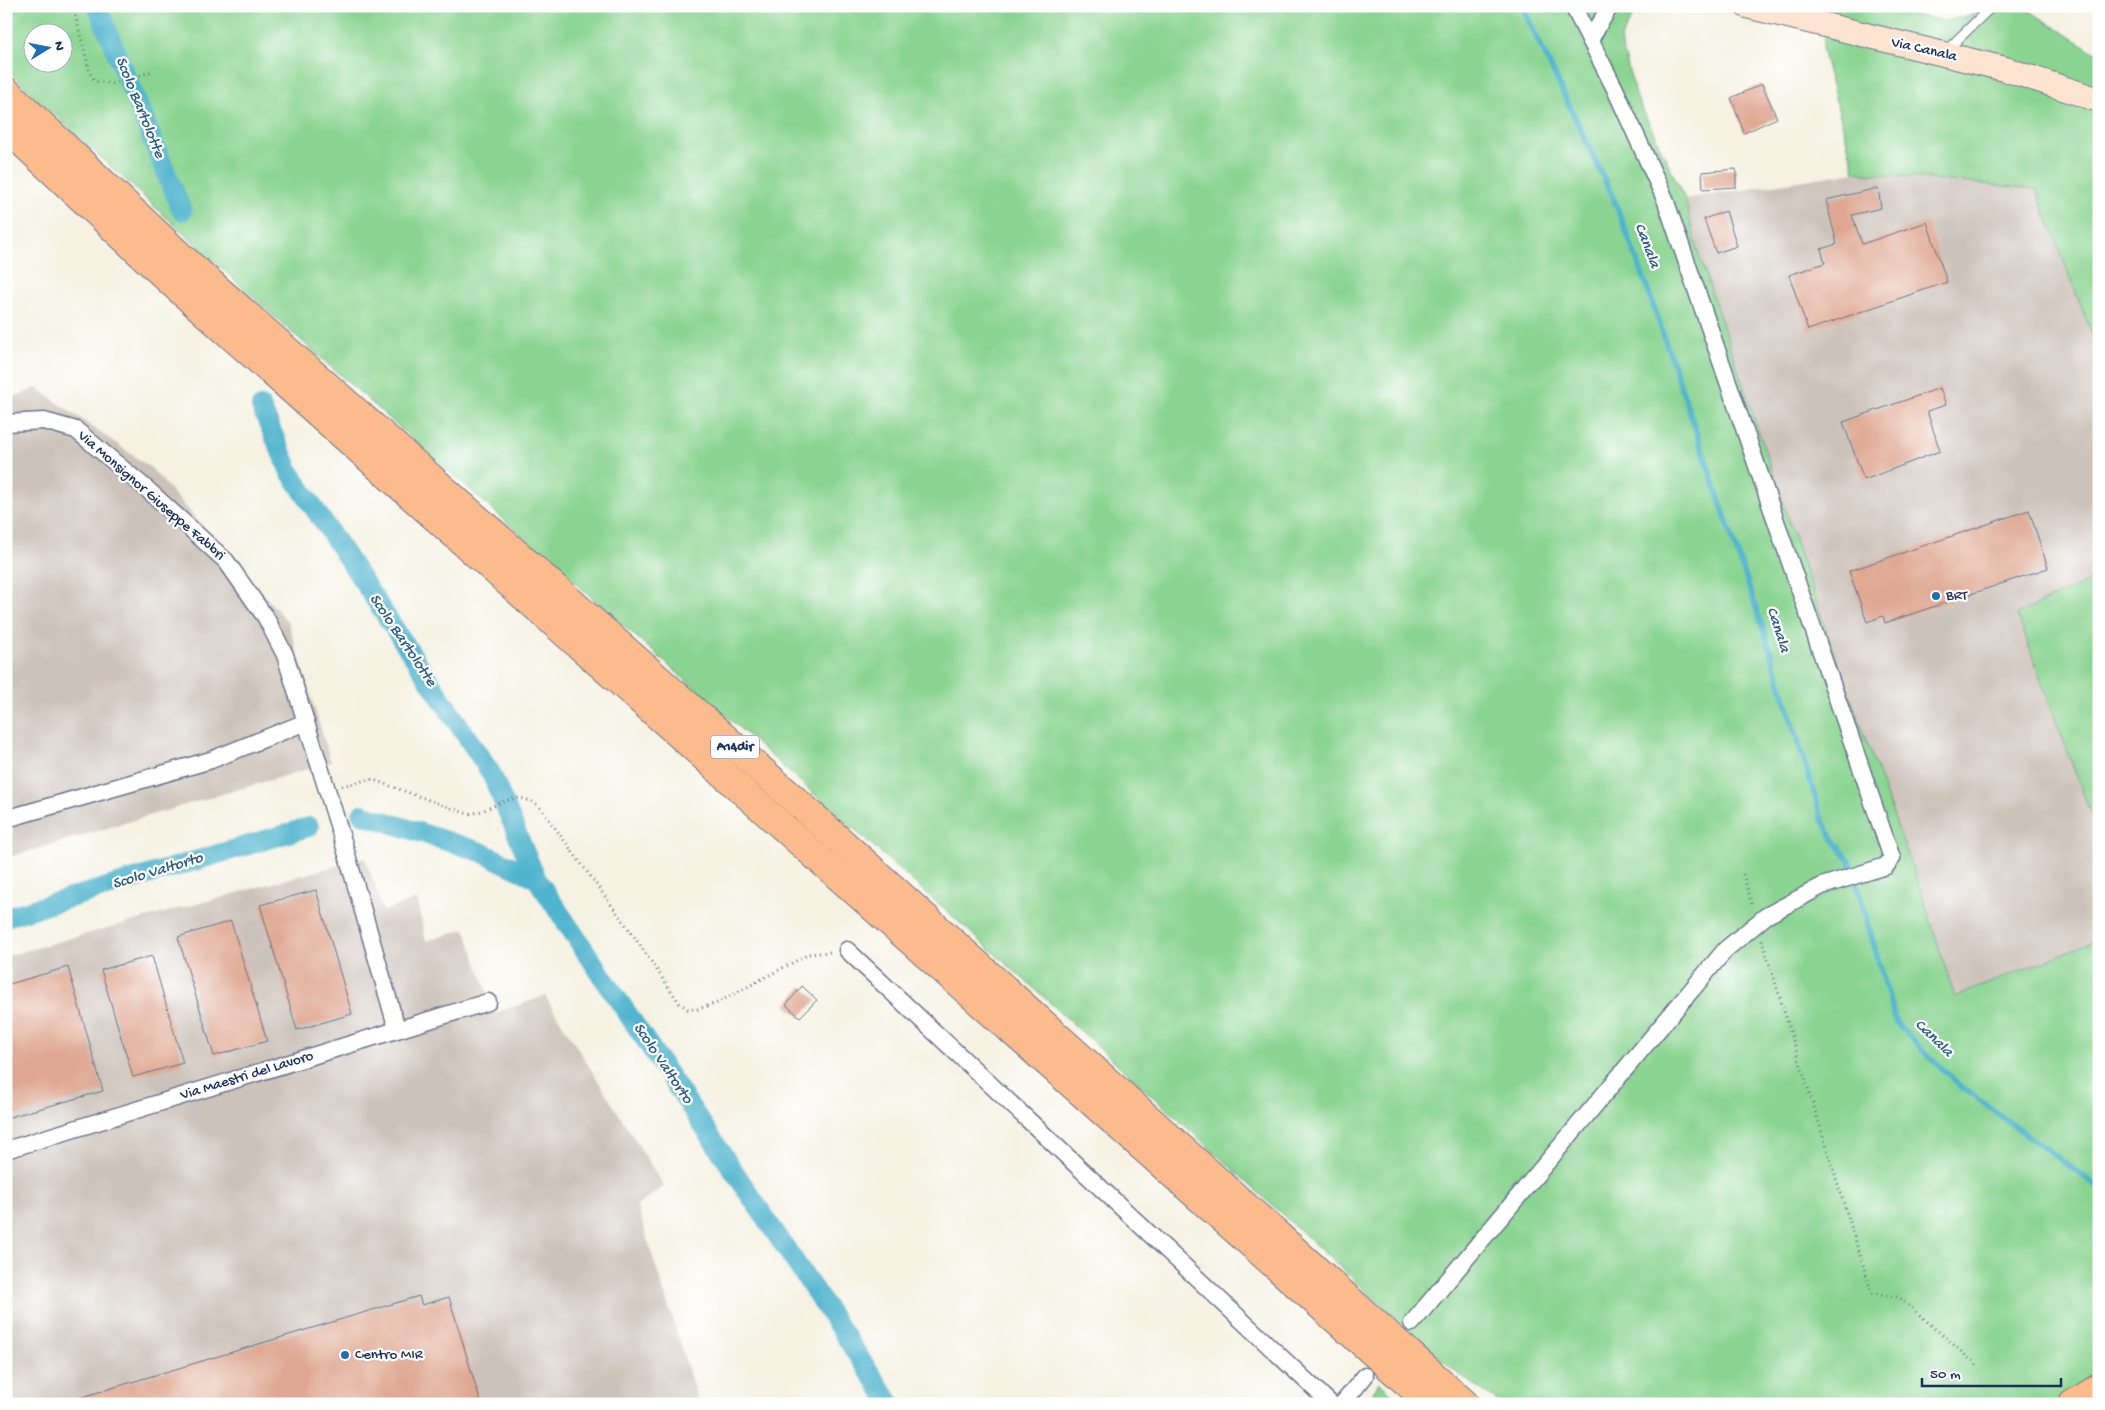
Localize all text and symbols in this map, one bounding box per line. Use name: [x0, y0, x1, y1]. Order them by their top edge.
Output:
north arrow: [22, 22, 72, 72]
street label: Via Canala: [1888, 33, 1959, 66]
text: N: [49, 40, 68, 52]
water label: Scolo Bartolotte: [110, 55, 168, 162]
water label: Canala: [1629, 221, 1664, 272]
street label: Via Monsignor Giuseppe Fabbri: [73, 426, 228, 565]
place label: BRT: [1945, 587, 1969, 605]
marker: BRT: [1930, 590, 1942, 602]
water label: Scolo Bartolotte: [364, 591, 440, 691]
water label: Canala: [1761, 605, 1794, 656]
road number: A14dir: [711, 736, 759, 759]
water label: Scolo Valtorto: [111, 849, 206, 895]
water label: Canala: [1910, 1016, 1957, 1063]
water label: Scolo Valtorto: [628, 1020, 696, 1109]
street label: Via Maestri del Lavoro: [177, 1047, 316, 1105]
place label: Centro MIR: [355, 1346, 424, 1364]
marker: Centro MIR: [339, 1349, 351, 1361]
scale bar: [1922, 1355, 2061, 1387]
text: 50 m: [1930, 1366, 1961, 1384]

